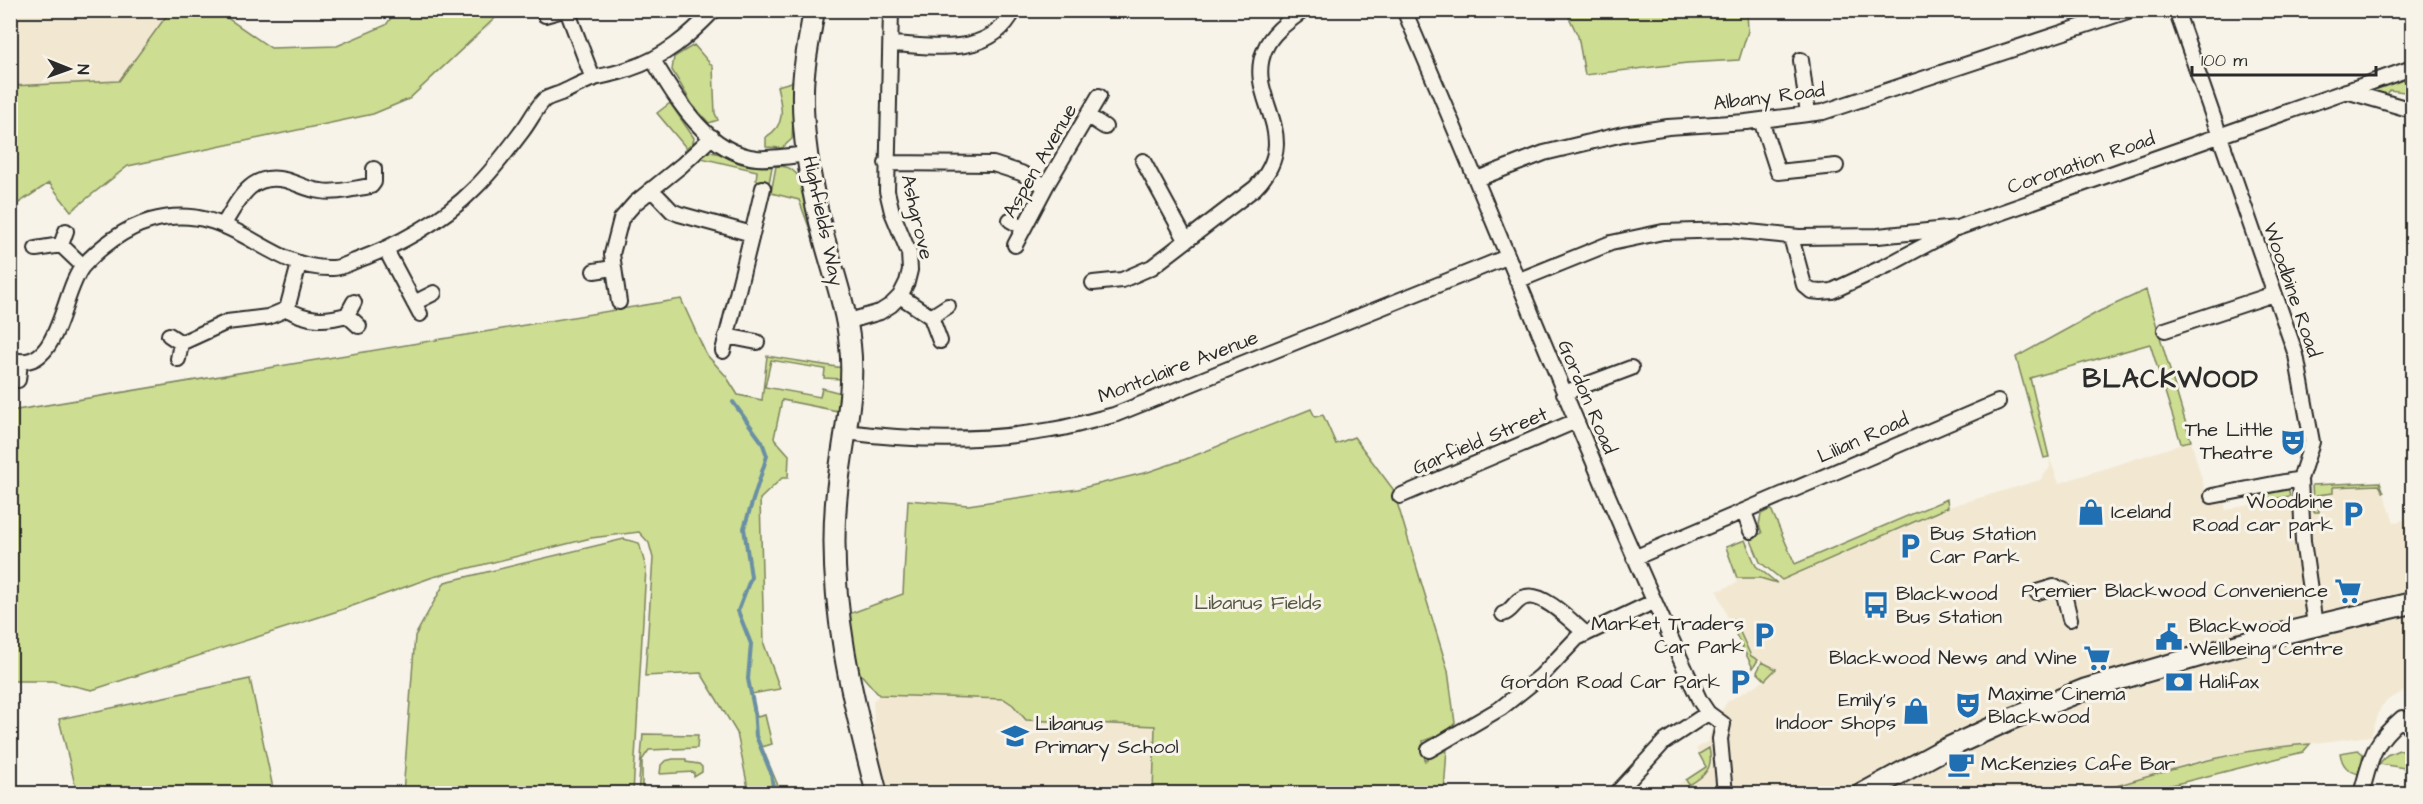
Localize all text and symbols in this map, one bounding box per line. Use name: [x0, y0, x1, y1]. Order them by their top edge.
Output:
north arrow: [39, 39, 99, 99]
scale bar: [2192, 39, 2376, 77]
text: 100 m: [2201, 48, 2247, 73]
text: N: [72, 64, 94, 74]
street label: Albany Road: [1712, 76, 1827, 119]
street label: Aspen Avenue: [996, 99, 1084, 223]
street label: Coronation Road: [2004, 125, 2158, 201]
street label: Highfields Way: [795, 153, 850, 289]
street label: Ashgrove: [893, 172, 940, 263]
street label: Woodbine Road: [2256, 219, 2328, 361]
street label: Montclaire Avenue: [1094, 323, 1262, 410]
street label: Gordon Road: [1550, 336, 1624, 458]
district label: BLACKWOOD: [2083, 361, 2259, 397]
street label: Garfield Street: [1408, 400, 1552, 482]
street label: Lilian Road: [1813, 405, 1913, 471]
place label: The Little Theatre: [2185, 416, 2273, 467]
theatre icon: The Little Theatre: [2278, 427, 2308, 457]
place label: Woodbine Road car park: [2193, 488, 2333, 539]
shop icon: Iceland: [2076, 497, 2106, 527]
place label: Iceland: [2111, 498, 2171, 526]
parking icon: Woodbine Road car park: [2338, 499, 2368, 529]
place label: Bus Station Car Park: [1930, 520, 2036, 571]
parking icon: Bus Station Car Park: [1895, 531, 1925, 561]
supermarket icon: Premier Blackwood Convenience: [2333, 576, 2363, 606]
place label: Premier Blackwood Convenience: [2022, 577, 2328, 605]
place label: Blackwood Bus Station: [1896, 580, 2002, 631]
park label: Libanus Fields: [1194, 589, 1322, 617]
bus stop icon: Blackwood Bus Station: [1861, 590, 1891, 620]
place label: Market Traders Car Park: [1591, 610, 1744, 661]
place label: Blackwood Wellbeing Centre: [2189, 612, 2343, 664]
parking icon: Market Traders Car Park: [1749, 620, 1779, 650]
public building icon: Blackwood Wellbeing Centre: [2154, 622, 2184, 652]
supermarket icon: Blackwood News and Wine: [2082, 643, 2112, 673]
place label: Blackwood News and Wine: [1829, 644, 2077, 672]
parking icon: Gordon Road Car Park: [1725, 667, 1755, 697]
bank icon: Halifax: [2164, 667, 2194, 697]
place label: Gordon Road Car Park: [1501, 668, 1720, 696]
place label: Halifax: [2199, 668, 2260, 696]
place label: Maxime Cinema Blackwood: [1988, 680, 2125, 731]
place label: Emily's Indoor Shops: [1776, 686, 1896, 737]
theatre icon: Maxime Cinema Blackwood: [1953, 690, 1983, 720]
shop icon: Emily's Indoor Shops: [1901, 696, 1931, 726]
place label: Libanus Primary School: [1035, 710, 1179, 762]
school or university icon: Libanus Primary School: [1000, 721, 1030, 751]
cafe icon: McKenzies Cafe Bar: [1946, 749, 1976, 779]
place label: McKenzies Cafe Bar: [1981, 750, 2175, 778]

